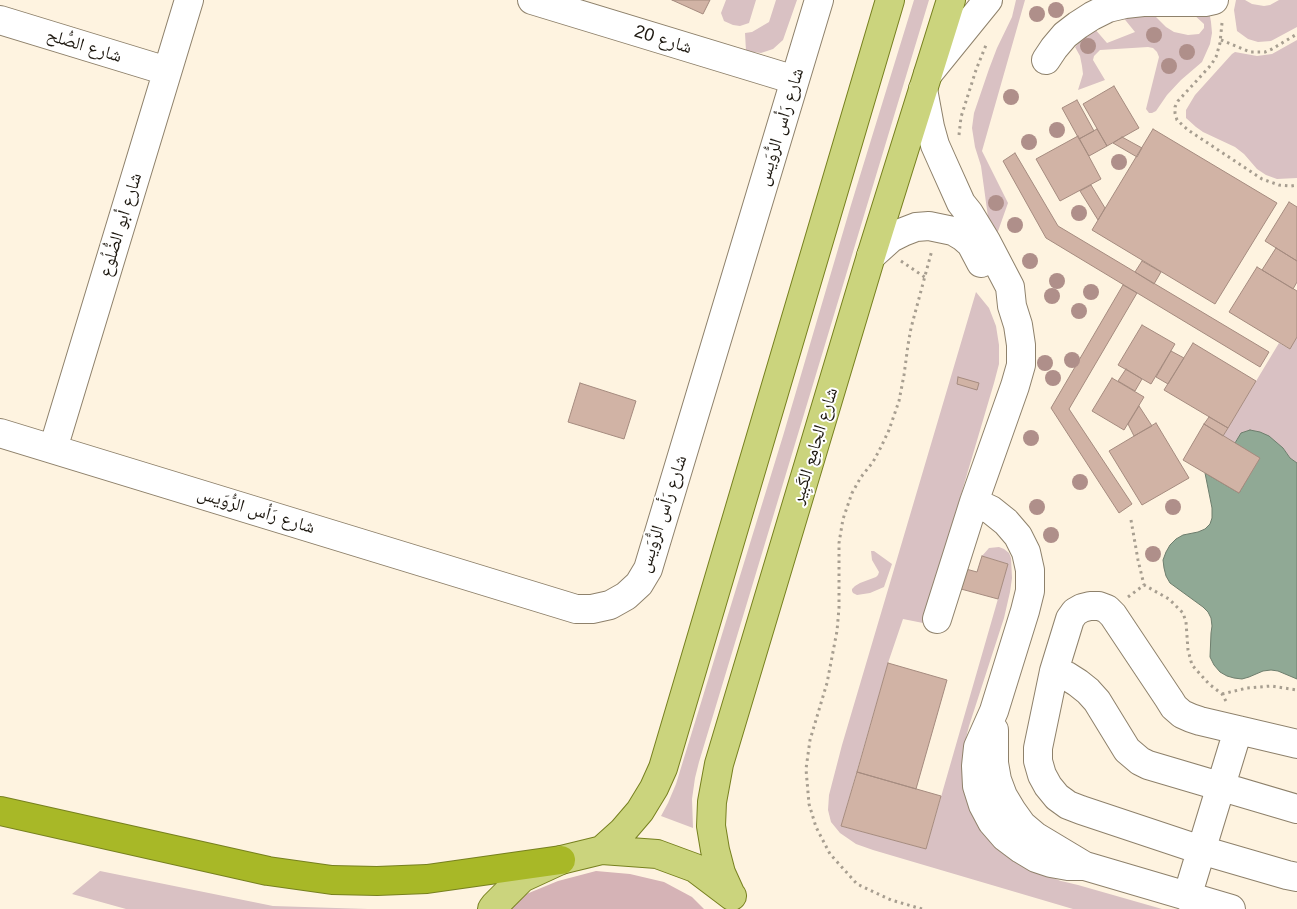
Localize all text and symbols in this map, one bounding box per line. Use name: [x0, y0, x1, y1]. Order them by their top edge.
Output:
street label: شارع 20: [632, 21, 694, 59]
street label: شارع الصُّلح: [44, 24, 124, 68]
street label: شارع رَأس الرُّوَيس: [753, 66, 809, 188]
street label: شارع أبو الضُّلُوع: [95, 170, 147, 280]
street label: شارع الجامِع الكَبِير: [787, 385, 843, 507]
street label: شارع رَأس الرُّوَيس: [634, 453, 692, 575]
street label: شارع رَأس الرُّوَيس: [195, 483, 317, 539]

